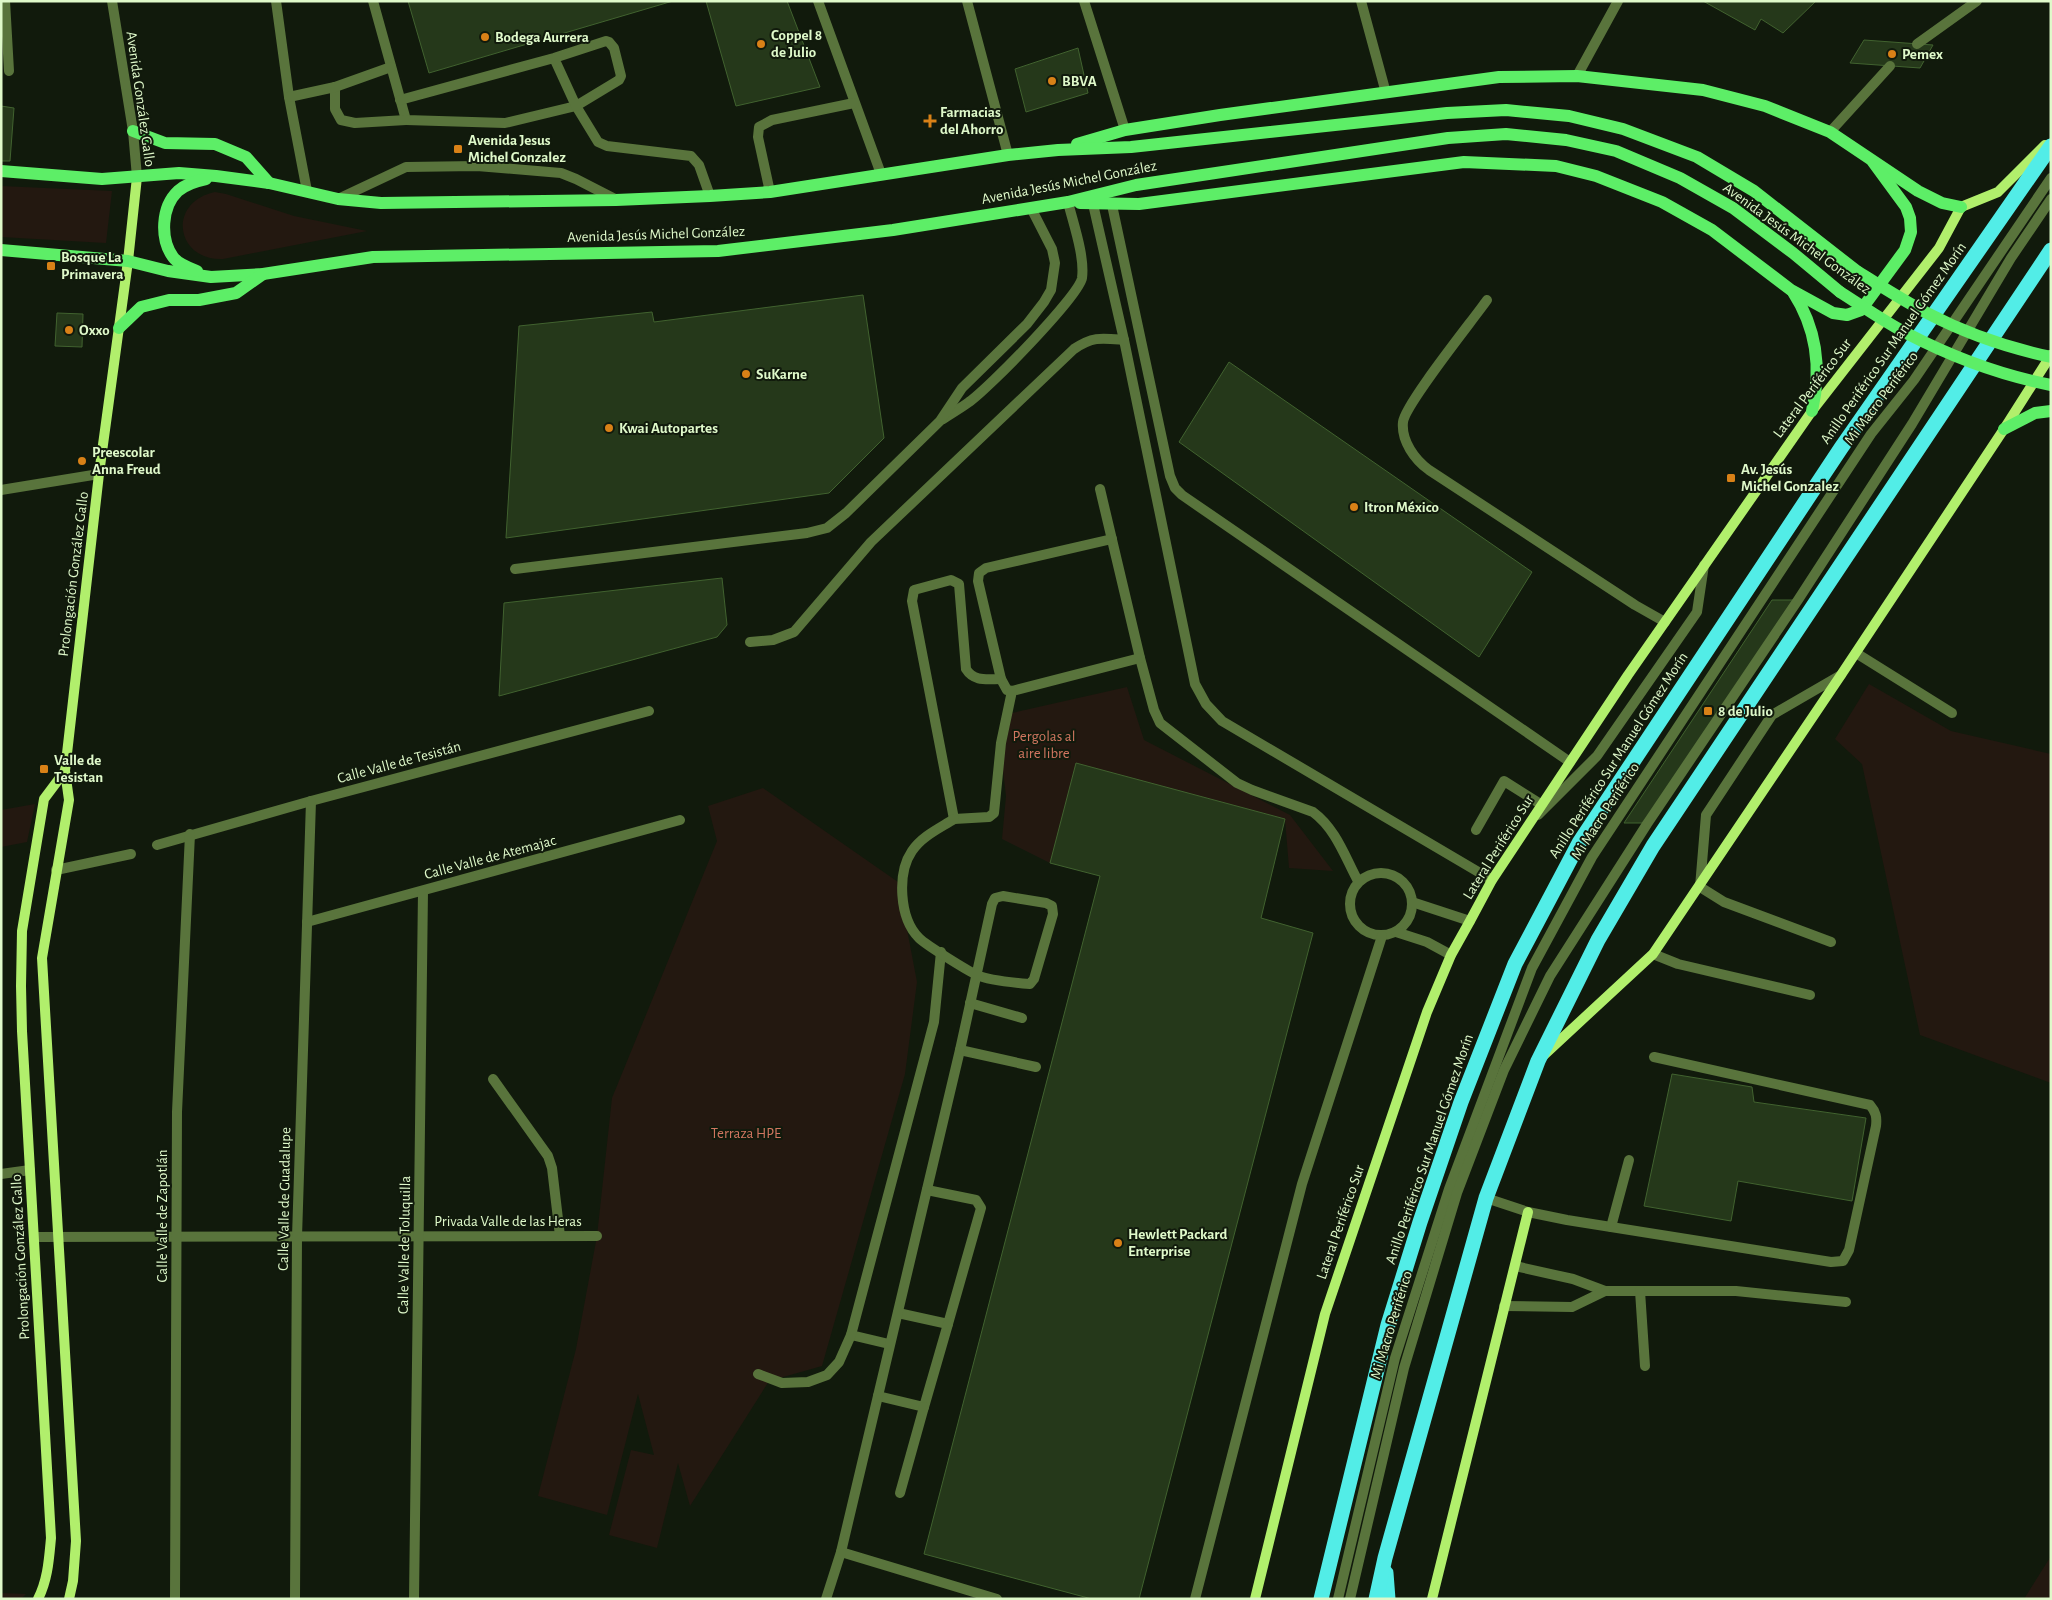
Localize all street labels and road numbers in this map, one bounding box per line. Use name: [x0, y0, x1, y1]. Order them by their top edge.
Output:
street label: Avenida González Gallo: [124, 30, 157, 168]
street label: Avenida Jesús Michel González: [980, 158, 1158, 207]
street label: Avenida Jesús Michel González: [1720, 180, 1873, 297]
street label: Avenida Jesús Michel González: [567, 224, 745, 245]
street label: Anillo Periférico Sur Manuel Gómez Morín: [1818, 240, 1969, 447]
street label: Lateral Periférico Sur: [1770, 336, 1855, 441]
street label: Mi Macro Periférico: [1842, 349, 1921, 448]
street label: Prolongación González Gallo: [56, 491, 91, 657]
street label: Anillo Periférico Sur Manuel Gómez Morín: [1546, 650, 1691, 861]
street label: Calle Valle de Tesistán: [336, 739, 463, 786]
street label: Mi Macro Periférico: [1569, 760, 1642, 862]
street label: Lateral Periférico Sur: [1460, 792, 1537, 902]
street label: Calle Valle de Atemajac: [423, 833, 558, 882]
street label: Anillo Periférico Sur Manuel Gómez Morín: [1383, 1032, 1476, 1266]
street label: Calle Valle de Guadalupe: [276, 1127, 293, 1271]
street label: Calle Valle de Zapotlán: [155, 1150, 170, 1282]
street label: Lateral Periférico Sur: [1314, 1163, 1367, 1281]
street label: Prolongación González Gallo: [9, 1174, 32, 1340]
street label: Calle Valle de Toluquilla: [396, 1176, 413, 1314]
street label: Privada Valle de las Heras: [434, 1214, 582, 1229]
street label: Mi Macro Periférico: [1368, 1269, 1415, 1381]

